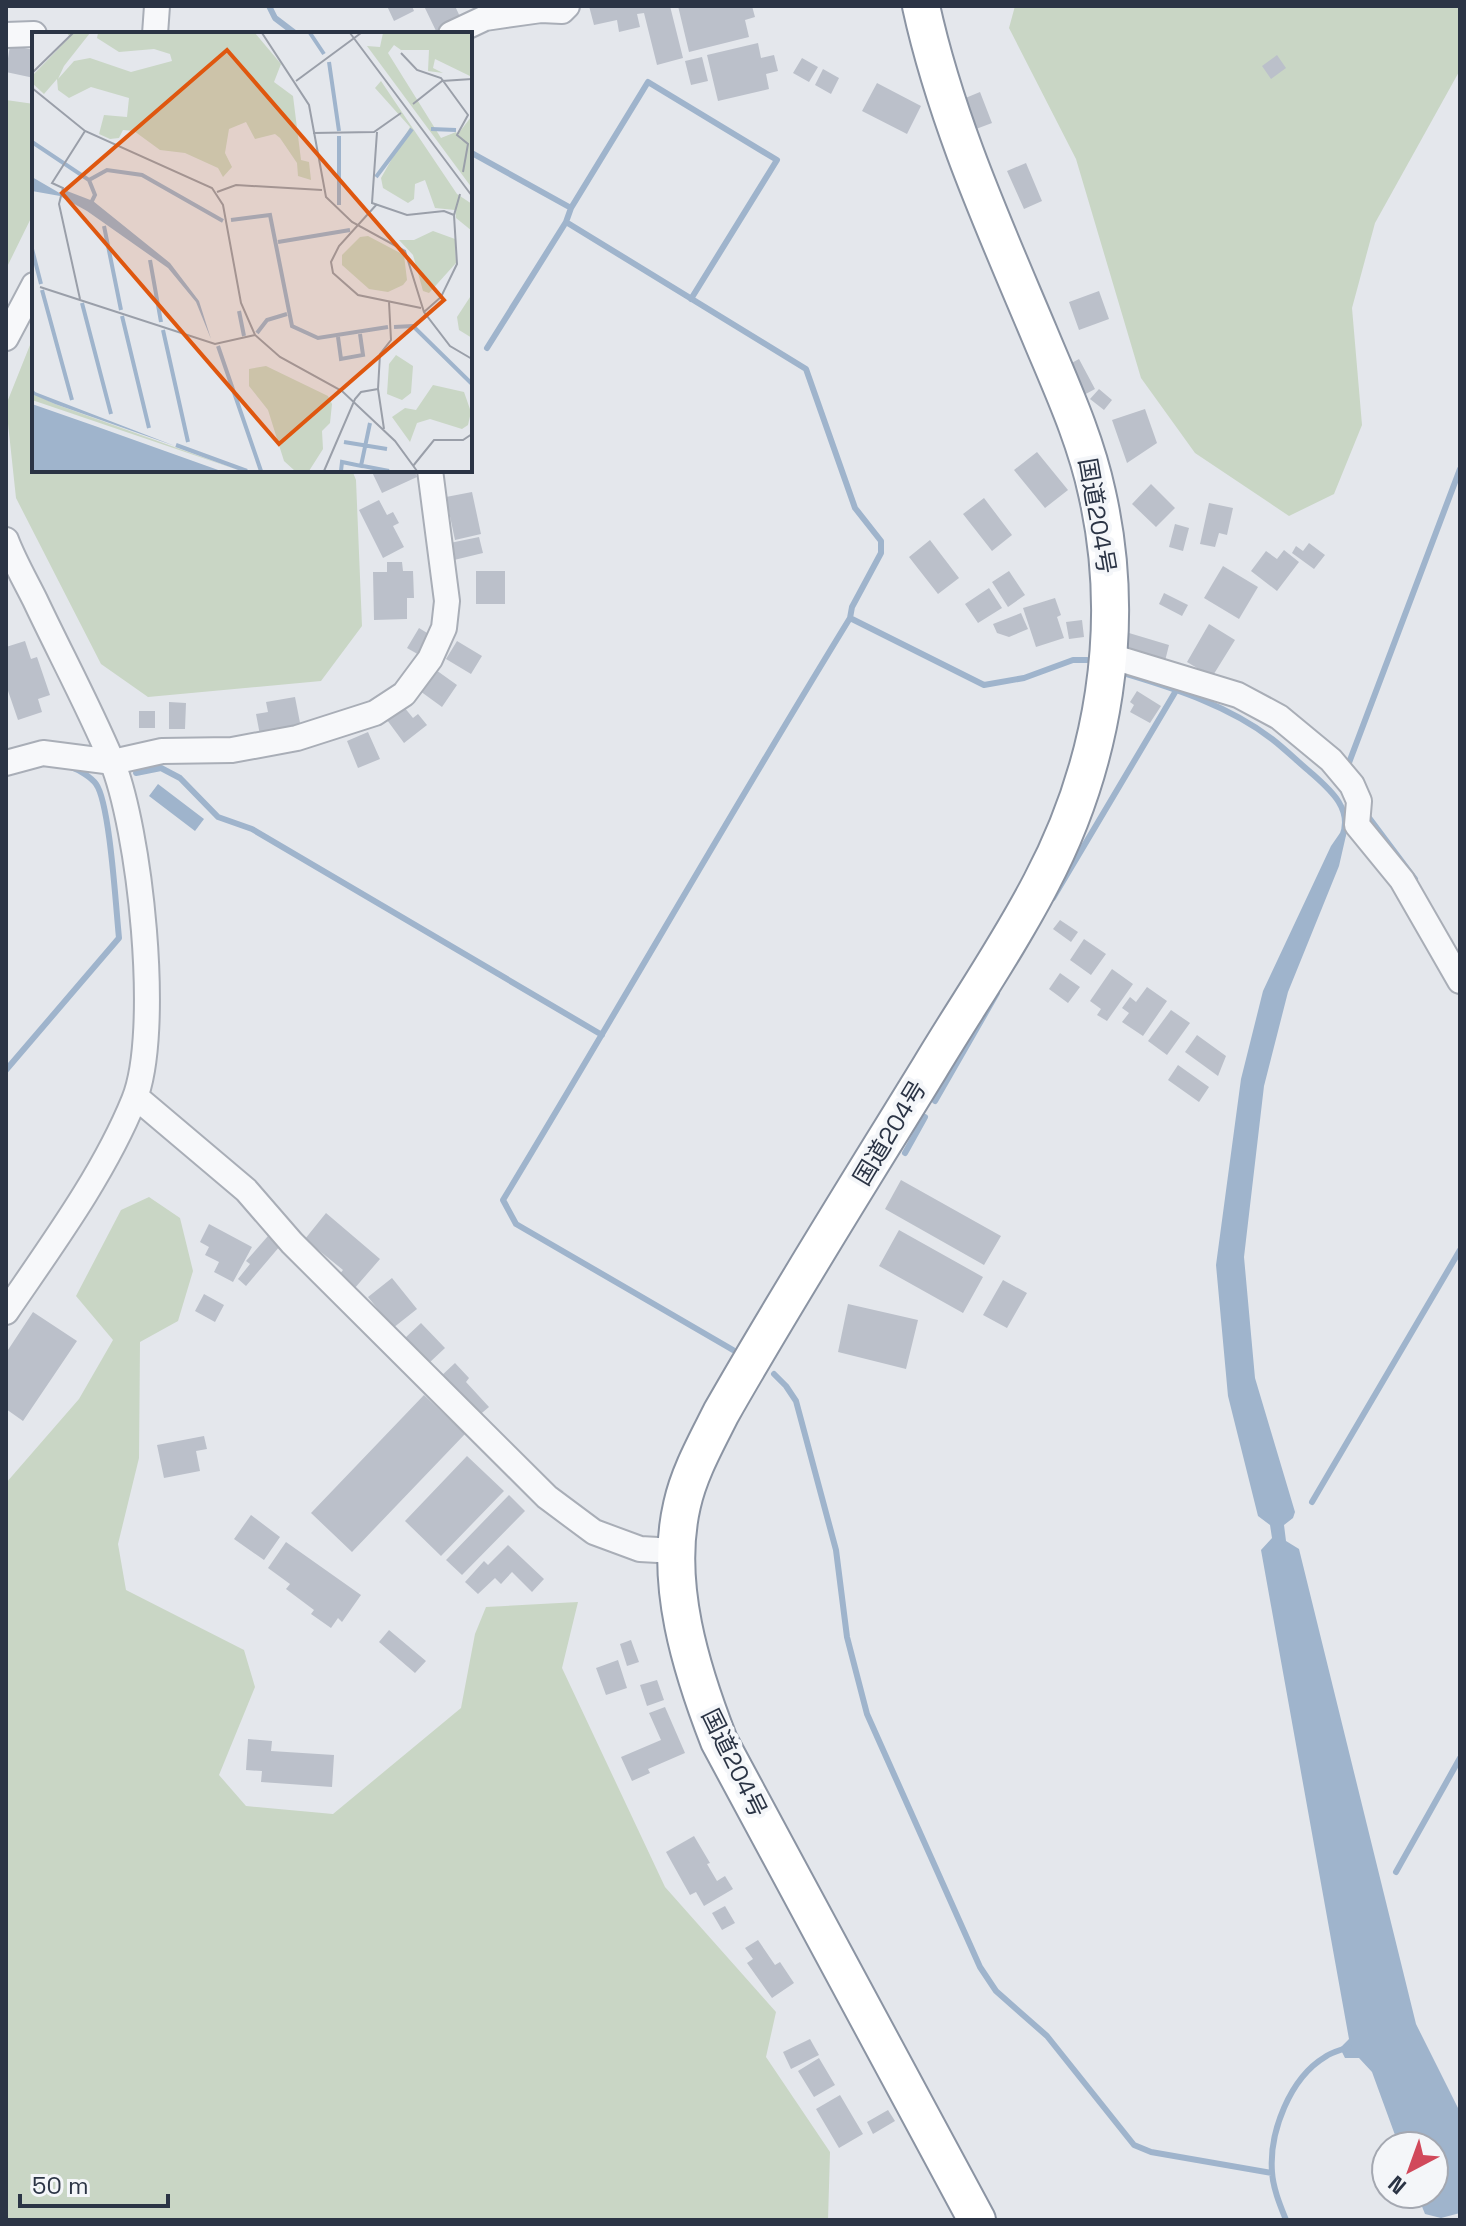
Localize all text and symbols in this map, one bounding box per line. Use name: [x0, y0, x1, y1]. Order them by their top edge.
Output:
inset map: [32, 32, 472, 472]
street label: 国道204号: [1072, 456, 1123, 576]
street label: 国道204号: [846, 1075, 933, 1191]
street label: 国道204号: [695, 1703, 774, 1822]
north arrow: [1370, 2130, 1450, 2210]
scale bar: [20, 2158, 168, 2208]
text: 50 m: [32, 2170, 89, 2201]
text: N: [1382, 2170, 1412, 2200]

